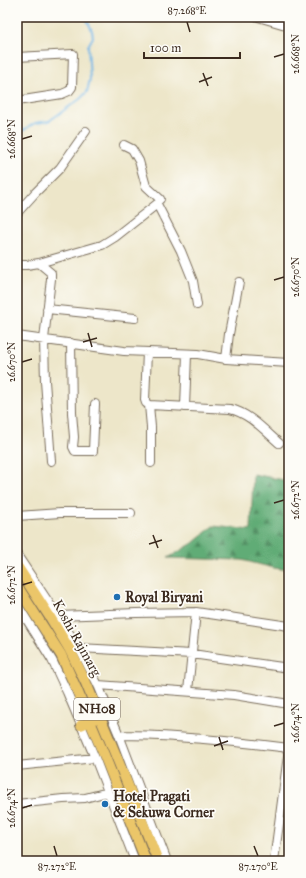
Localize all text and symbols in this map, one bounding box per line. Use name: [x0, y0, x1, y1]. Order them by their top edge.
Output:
text: 87.268°E: [168, 5, 206, 17]
scale bar: [144, 34, 240, 60]
text: 26.668°N: [290, 34, 302, 74]
text: 100 m: [150, 41, 181, 55]
text: 26.668°N: [6, 119, 18, 159]
text: 26.670°N: [290, 256, 302, 297]
text: 26.670°N: [6, 341, 18, 382]
text: 26.672°N: [290, 480, 302, 520]
text: 26.672°N: [6, 565, 18, 605]
place label: Royal Biryani: [125, 589, 203, 607]
marker: Royal Biryani: [112, 592, 122, 602]
street label: Koshi Rajmarg: [49, 597, 105, 680]
road number: NH08: [74, 698, 120, 720]
text: 26.674°N: [290, 702, 302, 743]
text: 26.674°N: [6, 787, 18, 828]
place label: Hotel Pragati & Sekuwa Corner: [113, 788, 215, 821]
marker: Hotel Pragati & Sekuwa Corner: [100, 799, 110, 809]
text: 87.272°E: [38, 861, 76, 873]
text: 87.270°E: [238, 861, 278, 873]

